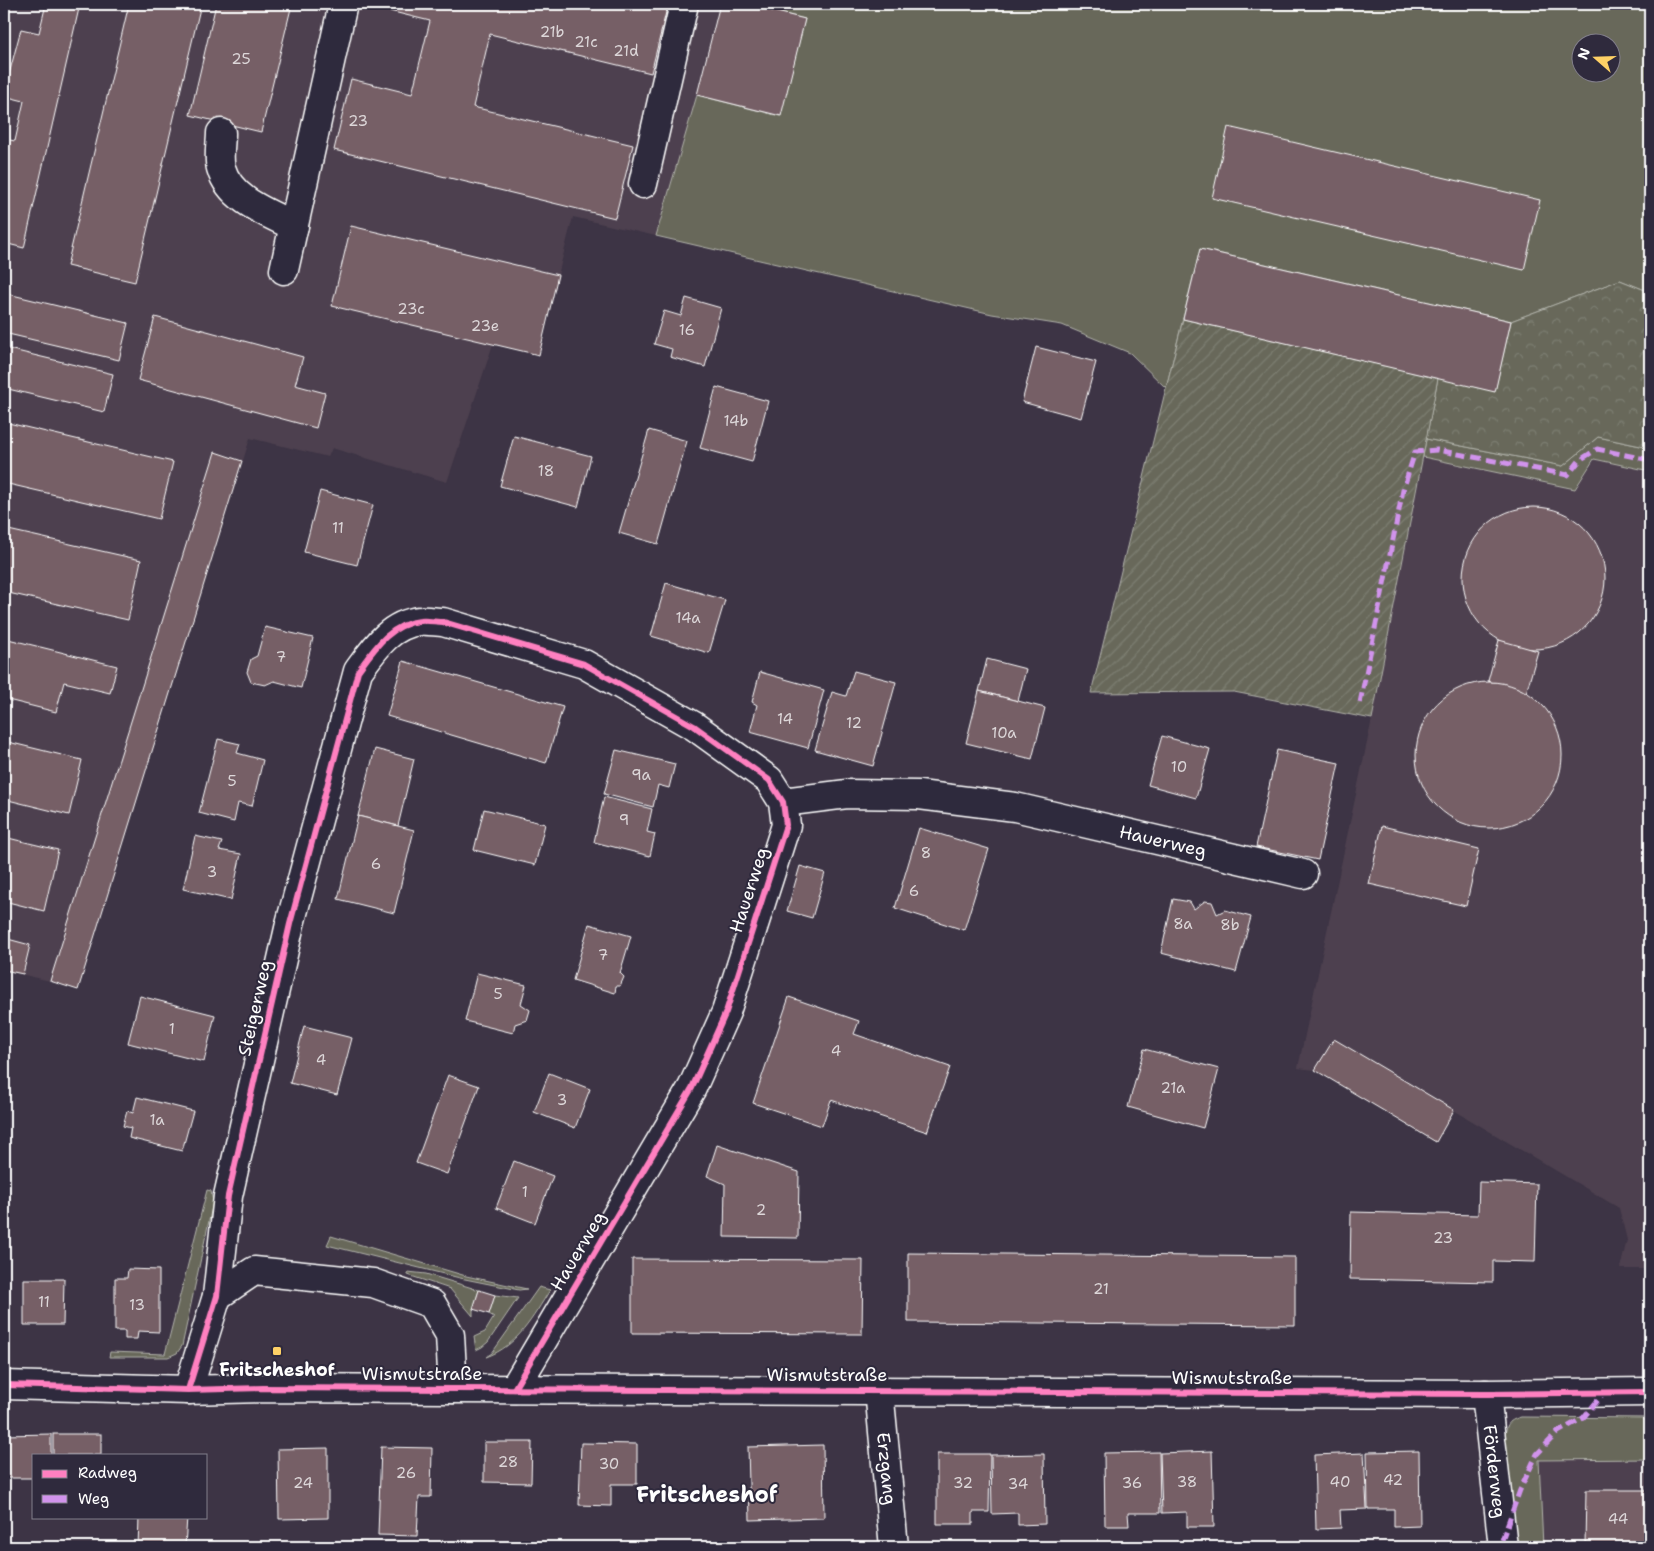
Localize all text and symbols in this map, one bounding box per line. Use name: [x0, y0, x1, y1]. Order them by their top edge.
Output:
house number: 21b: [540, 22, 564, 42]
house number: 21c: [574, 32, 598, 52]
north arrow: [1572, 32, 1622, 82]
house number: 21d: [613, 41, 639, 61]
text: N: [1573, 45, 1594, 62]
house number: 25: [231, 49, 251, 69]
house number: 23: [348, 111, 368, 131]
house number: 23c: [397, 299, 425, 319]
house number: 23e: [471, 316, 499, 336]
house number: 16: [679, 320, 695, 340]
house number: 14b: [724, 411, 748, 431]
house number: 18: [538, 461, 554, 481]
house number: 11: [332, 518, 344, 538]
house number: 14a: [675, 608, 701, 628]
house number: 7: [276, 647, 286, 667]
house number: 14: [777, 709, 793, 729]
house number: 12: [846, 713, 862, 733]
house number: 10a: [991, 723, 1017, 743]
house number: 10: [1171, 757, 1187, 777]
house number: 9a: [631, 765, 651, 785]
house number: 5: [227, 771, 237, 791]
house number: 9: [619, 810, 629, 830]
street label: Hauerweg: [1117, 820, 1209, 863]
house number: 8: [921, 843, 931, 863]
street label: Hauerweg: [724, 844, 774, 936]
house number: 6: [371, 854, 381, 874]
house number: 3: [207, 862, 217, 882]
house number: 6: [909, 881, 919, 901]
house number: 8a: [1173, 914, 1193, 934]
house number: 8b: [1220, 915, 1240, 935]
house number: 7: [598, 945, 608, 965]
street label: Steigerweg: [232, 958, 278, 1058]
house number: 5: [493, 984, 503, 1004]
house number: 1: [169, 1019, 175, 1039]
house number: 4: [831, 1041, 841, 1061]
house number: 4: [316, 1050, 326, 1070]
house number: 21a: [1161, 1078, 1186, 1098]
house number: 3: [557, 1090, 567, 1110]
house number: 1a: [149, 1110, 165, 1130]
house number: 1: [522, 1182, 528, 1202]
house number: 2: [756, 1200, 766, 1220]
street label: Hauerweg: [545, 1207, 611, 1295]
house number: 23: [1433, 1228, 1453, 1248]
house number: 21: [1093, 1279, 1109, 1299]
house number: 11: [38, 1292, 50, 1312]
house number: 13: [129, 1295, 145, 1315]
marker: Fritscheshof: [271, 1345, 283, 1357]
place label: Fritscheshof: [219, 1358, 336, 1382]
street label: Wismutstraße: [362, 1362, 482, 1386]
street label: Wismutstraße: [767, 1363, 887, 1387]
street label: Wismutstraße: [1172, 1366, 1292, 1390]
street label: Förderweg: [1478, 1424, 1512, 1520]
street label: Erzgang: [871, 1431, 902, 1506]
house number: 28: [498, 1452, 518, 1472]
legend: [32, 1454, 208, 1518]
house number: 30: [599, 1454, 619, 1474]
text: Radweg: [78, 1463, 137, 1483]
house number: 26: [396, 1463, 416, 1483]
house number: 42: [1383, 1470, 1403, 1490]
house number: 38: [1177, 1472, 1197, 1492]
house number: 40: [1330, 1472, 1350, 1492]
house number: 24: [293, 1473, 313, 1493]
house number: 32: [953, 1473, 973, 1493]
house number: 36: [1122, 1473, 1142, 1493]
house number: 34: [1008, 1474, 1028, 1494]
district label: Fritscheshof: [636, 1480, 778, 1509]
text: Weg: [78, 1489, 109, 1509]
house number: 44: [1608, 1509, 1628, 1529]

